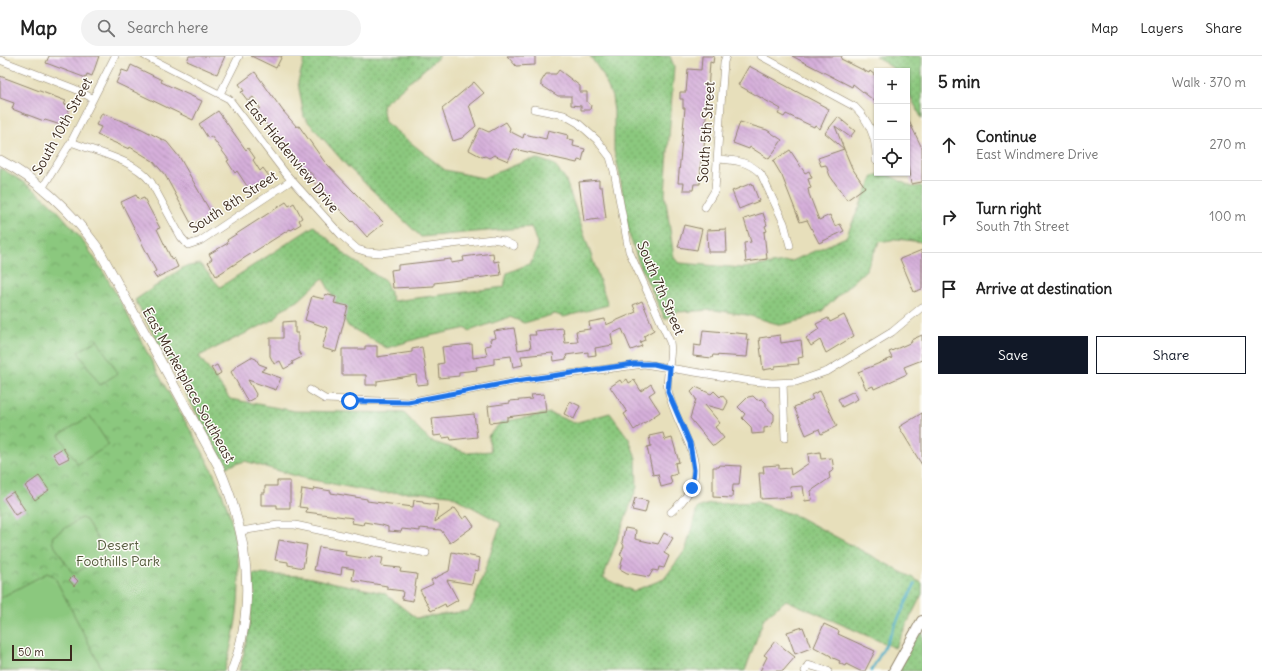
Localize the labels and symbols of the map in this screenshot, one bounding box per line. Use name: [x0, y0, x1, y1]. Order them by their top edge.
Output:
street label: South 10th Street: [28, 74, 96, 178]
street label: South 5th Street: [693, 80, 719, 183]
street label: East Hiddenview Drive: [241, 96, 343, 216]
street label: South 8th Street: [186, 167, 281, 237]
street label: South 7th Street: [633, 238, 689, 338]
street label: East Marketplace Southeast: [139, 304, 239, 466]
route start: [341, 392, 359, 410]
route end: [683, 479, 701, 497]
park label: Desert Foothills Park: [76, 536, 160, 570]
scale bar: [12, 643, 72, 662]

